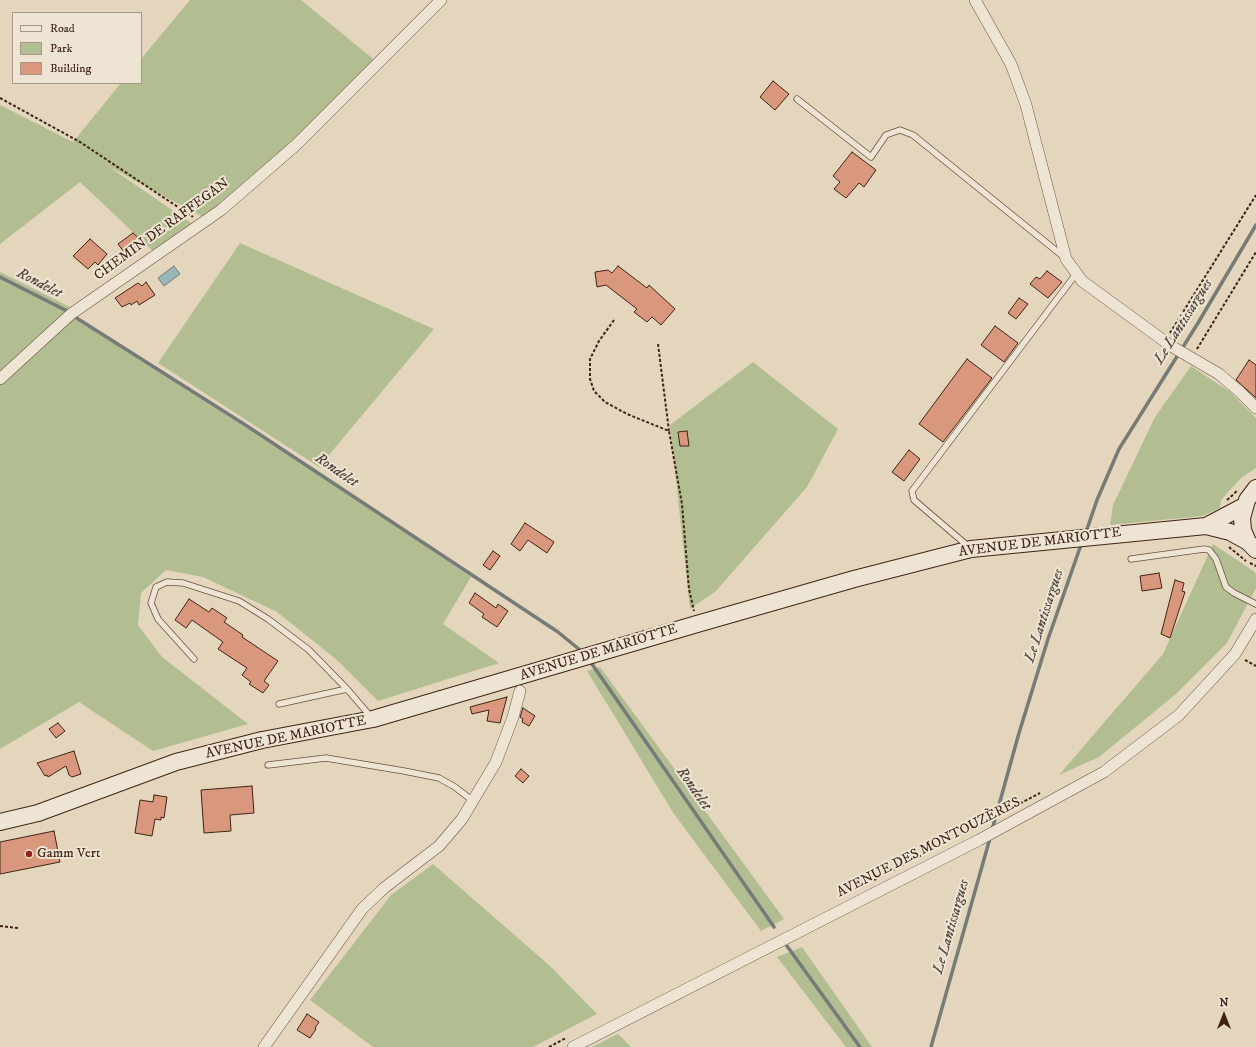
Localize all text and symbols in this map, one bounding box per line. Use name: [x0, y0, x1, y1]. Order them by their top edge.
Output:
legend: [12, 12, 142, 84]
text: Road: [50, 21, 75, 36]
text: Park: [50, 41, 72, 56]
text: Building: [50, 61, 91, 76]
street label: CHEMIN DE RAFFEGAN: [91, 175, 233, 285]
water label: Rondelet: [13, 265, 65, 303]
water label: Le Lantissargues: [1151, 276, 1217, 368]
water label: Rondelet: [311, 450, 361, 492]
street label: AVENUE DE MARIOTTE: [958, 525, 1122, 561]
water label: Le Lantissargues: [1021, 567, 1069, 665]
street label: AVENUE DE MARIOTTE: [518, 621, 680, 685]
street label: AVENUE DE MARIOTTE: [204, 713, 368, 763]
water label: Rondelet: [672, 764, 714, 814]
street label: AVENUE DES MONTOUZÈRES: [834, 794, 1024, 902]
place label: Gamm Vert: [37, 846, 100, 862]
marker: Gamm Vert: [24, 849, 34, 859]
water label: Le Lantissargues: [930, 878, 974, 976]
north arrow: [1204, 995, 1244, 1035]
text: N: [1219, 996, 1229, 1010]

